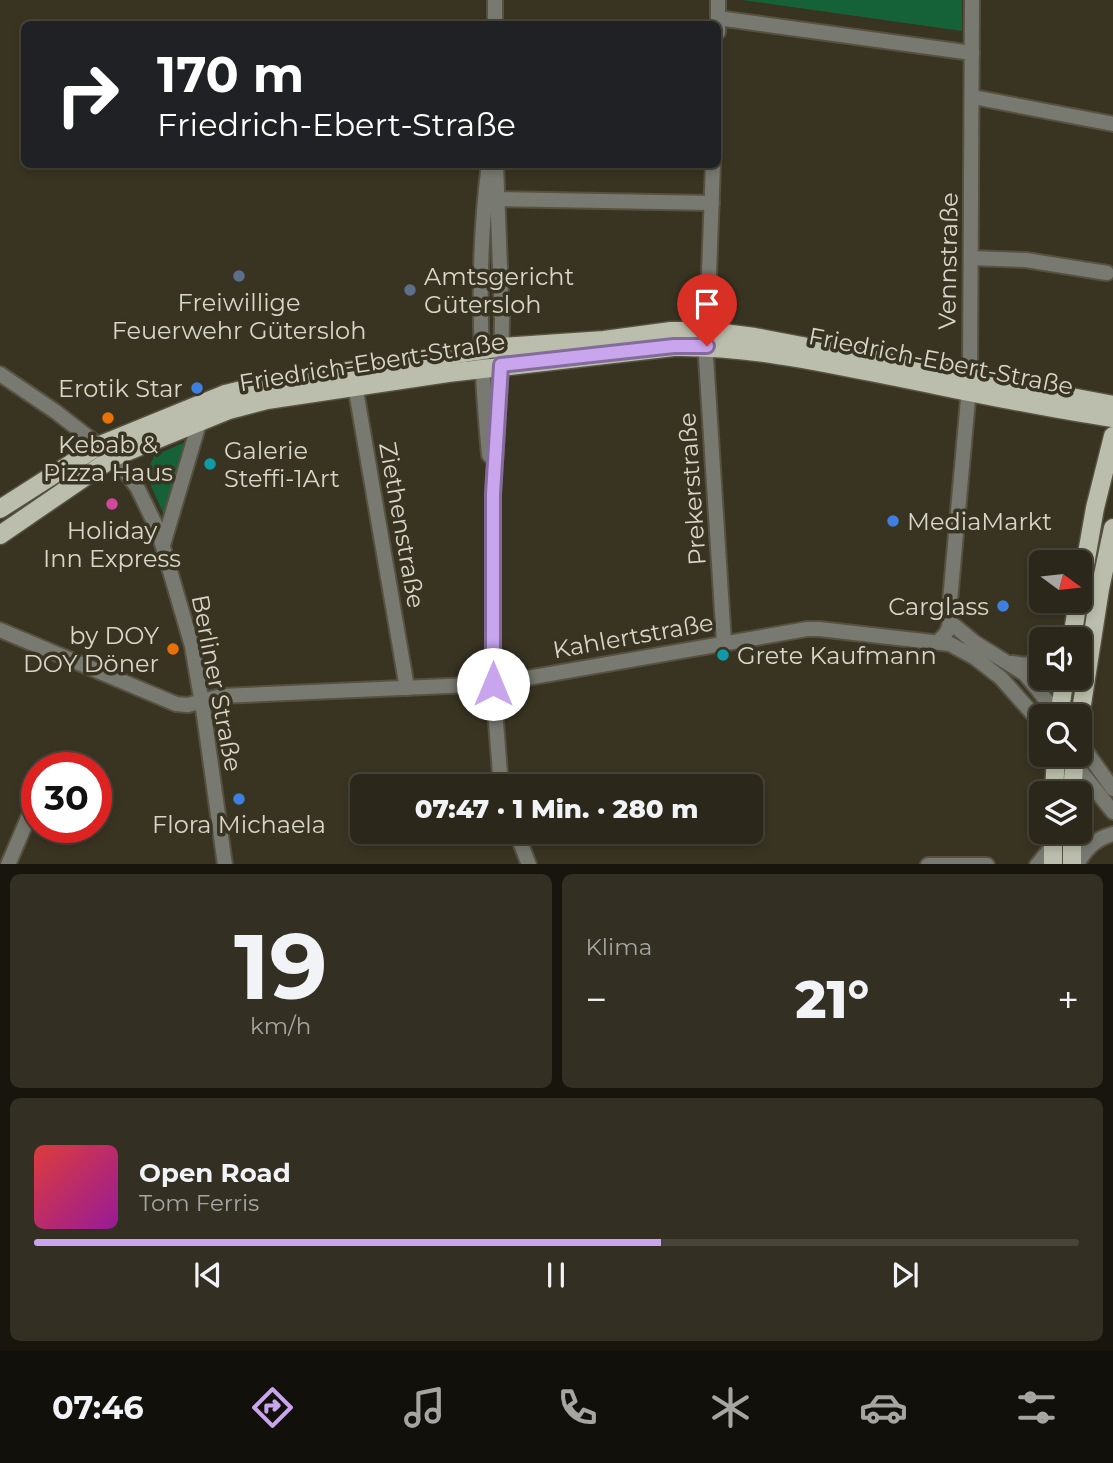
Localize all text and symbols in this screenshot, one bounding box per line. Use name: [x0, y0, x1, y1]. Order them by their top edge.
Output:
text: 170 m: [157, 45, 304, 104]
icon: right: [42, 49, 133, 140]
text: Friedrich-Ebert-Straße: [157, 105, 516, 144]
street label: Vennstraße: [932, 192, 964, 330]
place label: Amtsgericht Gütersloh: [424, 262, 575, 319]
marker: Freiwillige Feuerwehr Gütersloh: [231, 268, 247, 284]
pin: [677, 274, 737, 346]
marker: Amtsgericht Gütersloh: [402, 282, 418, 298]
icon: arrive: [688, 285, 726, 323]
place label: Freiwillige Feuerwehr Gütersloh: [112, 288, 366, 345]
street label: Friedrich-Ebert-Straße: [806, 321, 1076, 401]
street label: Friedrich-Ebert-Straße: [237, 327, 507, 397]
place label: Erotik Star: [58, 374, 183, 403]
marker: Erotik Star: [189, 380, 205, 396]
marker: Kebab & Pizza Haus: [100, 410, 116, 426]
street label: Prekerstraße: [672, 412, 712, 566]
place label: Kebab & Pizza Haus: [43, 430, 173, 487]
place label: Galerie Steffi-1Art: [224, 436, 340, 493]
street label: Ziethenstraße: [373, 440, 431, 610]
marker: Galerie Steffi-1Art: [202, 456, 218, 472]
marker: Holiday Inn Express: [104, 496, 120, 512]
place label: MediaMarkt: [907, 507, 1052, 536]
marker: MediaMarkt: [885, 513, 901, 529]
place label: Holiday Inn Express: [43, 516, 181, 573]
north arrow: [1029, 550, 1092, 612]
map controls: [1029, 550, 1092, 844]
street label: Berliner Straße: [186, 592, 248, 774]
place label: Carglass: [888, 592, 989, 621]
marker: Carglass: [995, 598, 1011, 614]
street label: Kahlertstraße: [550, 608, 716, 664]
place label: by DOY DOY Döner: [23, 621, 160, 678]
button: sound: [1029, 627, 1092, 690]
marker: by DOY DOY Döner: [165, 641, 181, 657]
place label: Grete Kaufmann: [737, 641, 937, 670]
position arrow: [456, 647, 530, 721]
marker: Grete Kaufmann: [715, 647, 731, 663]
button: search: [1029, 704, 1092, 767]
speed limit sign: 30: [21, 752, 112, 843]
button: layers: [1029, 781, 1092, 844]
marker: Flora Michaela: [231, 791, 247, 807]
text: 07:47 · 1 Min. · 280 m: [415, 793, 698, 825]
place label: Flora Michaela: [152, 810, 326, 839]
text: 19: [234, 911, 328, 1022]
text: Klima: [586, 933, 652, 961]
text: 21°: [795, 968, 869, 1031]
text: −: [586, 976, 607, 1023]
text: +: [1057, 976, 1079, 1023]
text: km/h: [250, 1012, 311, 1040]
text: Open Road: [139, 1157, 291, 1189]
text: Tom Ferris: [139, 1189, 259, 1217]
icon: previous: [189, 1256, 227, 1294]
icon: pause: [537, 1256, 575, 1294]
icon: next: [886, 1256, 924, 1294]
icon: directions: [248, 1383, 297, 1432]
icon: music: [400, 1383, 449, 1432]
icon: phone: [553, 1383, 602, 1432]
icon: climate: [706, 1383, 755, 1432]
icon: car: [859, 1383, 908, 1432]
icon: filters: [1012, 1383, 1061, 1432]
text: 07:46: [52, 1388, 144, 1427]

